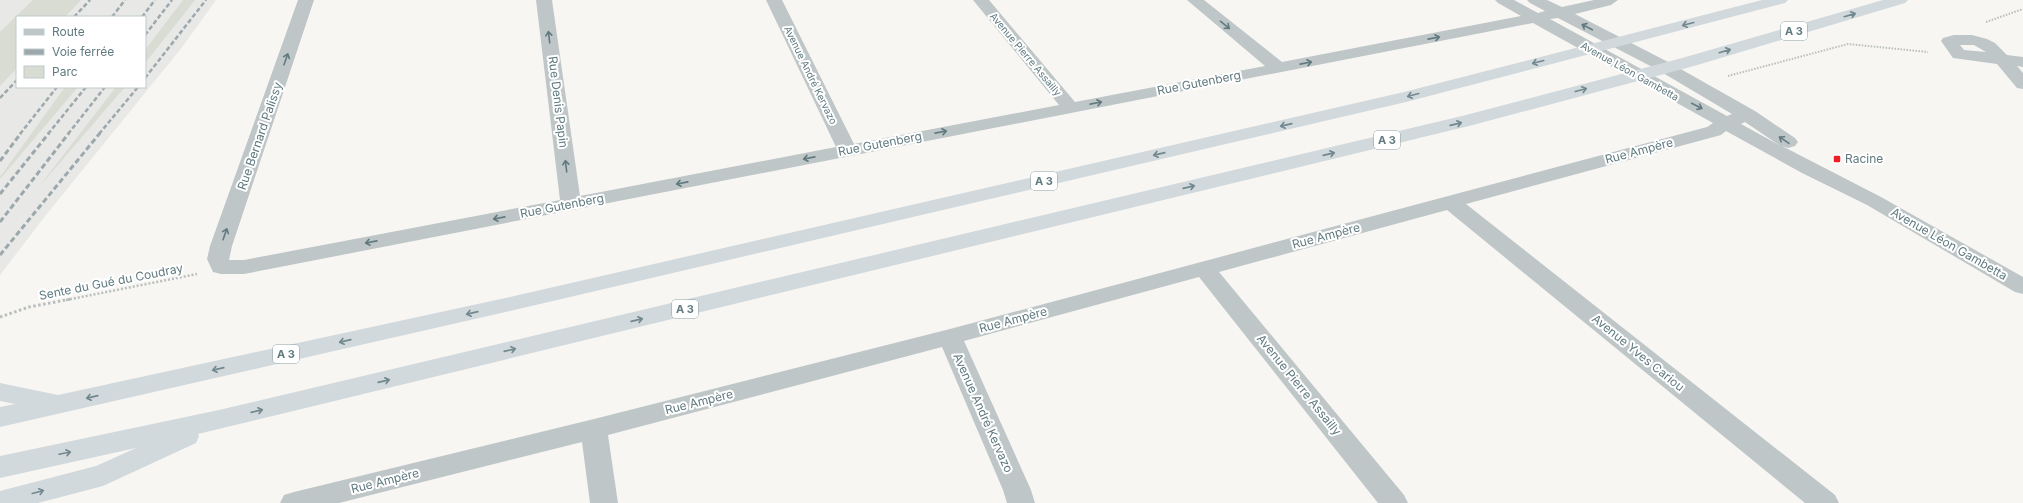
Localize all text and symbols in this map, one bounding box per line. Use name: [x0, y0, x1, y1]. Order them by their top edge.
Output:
street label: Avenue Pierre Assailly: [988, 10, 1065, 98]
one-way arrow: [1843, 11, 1856, 18]
legend: [16, 16, 146, 88]
one-way arrow: [1220, 20, 1231, 29]
one-way arrow: [1681, 21, 1694, 28]
one-way arrow: [1581, 22, 1593, 30]
road number: A 3: [1781, 22, 1807, 40]
text: Route: [52, 24, 85, 39]
street label: Avenue André Kervazo: [782, 24, 840, 126]
one-way arrow: [545, 31, 553, 44]
one-way arrow: [1427, 34, 1440, 42]
street label: Avenue Léon Gambetta: [1579, 39, 1681, 103]
text: Voie ferrée: [52, 44, 114, 59]
one-way arrow: [1718, 47, 1731, 54]
one-way arrow: [283, 53, 291, 65]
street label: Rue Denis Papin: [545, 55, 572, 149]
one-way arrow: [1299, 58, 1312, 66]
one-way arrow: [1532, 59, 1545, 67]
text: Parc: [52, 64, 78, 79]
street label: Rue Gutenberg: [1156, 67, 1242, 98]
street label: Rue Bernard Palissy: [234, 80, 285, 192]
one-way arrow: [1574, 86, 1587, 93]
one-way arrow: [1406, 92, 1419, 99]
one-way arrow: [1089, 98, 1102, 106]
one-way arrow: [1690, 103, 1702, 111]
one-way arrow: [1449, 119, 1462, 127]
one-way arrow: [1280, 121, 1293, 129]
street label: Rue Gutenberg: [837, 128, 923, 159]
one-way arrow: [934, 128, 947, 136]
road number: A 3: [1374, 131, 1400, 149]
street label: Rue Ampère: [1603, 134, 1674, 167]
one-way arrow: [1779, 136, 1790, 144]
one-way arrow: [1153, 150, 1166, 158]
one-way arrow: [1323, 150, 1336, 157]
place label: Racine: [1845, 151, 1883, 166]
one-way arrow: [803, 154, 816, 162]
marker: Racine: [1832, 154, 1842, 164]
one-way arrow: [562, 160, 570, 173]
road number: A 3: [1031, 172, 1057, 190]
one-way arrow: [675, 179, 688, 187]
one-way arrow: [1182, 183, 1195, 191]
street label: Rue Gutenberg: [519, 190, 605, 221]
street label: Avenue Léon Gambetta: [1888, 204, 2010, 283]
one-way arrow: [493, 214, 506, 222]
street label: Rue Ampère: [1290, 219, 1361, 252]
one-way arrow: [222, 229, 230, 241]
one-way arrow: [365, 239, 378, 247]
street label: Sente du Gué du Coudray: [38, 260, 184, 303]
road number: A 3: [672, 300, 698, 318]
street label: Rue Ampère: [977, 303, 1048, 336]
one-way arrow: [466, 309, 479, 317]
street label: Avenue Yves Cariou: [1589, 311, 1687, 394]
one-way arrow: [630, 316, 643, 324]
street label: Avenue Pierre Assailly: [1254, 331, 1345, 438]
one-way arrow: [339, 337, 352, 345]
road number: A 3: [273, 345, 299, 363]
one-way arrow: [503, 346, 516, 354]
street label: Avenue André Kervazo: [950, 351, 1017, 475]
one-way arrow: [212, 366, 225, 374]
one-way arrow: [377, 376, 390, 384]
street label: Rue Ampère: [663, 386, 734, 417]
one-way arrow: [85, 394, 98, 402]
one-way arrow: [250, 406, 263, 414]
one-way arrow: [59, 449, 72, 457]
street label: Rue Ampère: [349, 465, 420, 496]
one-way arrow: [31, 488, 44, 496]

